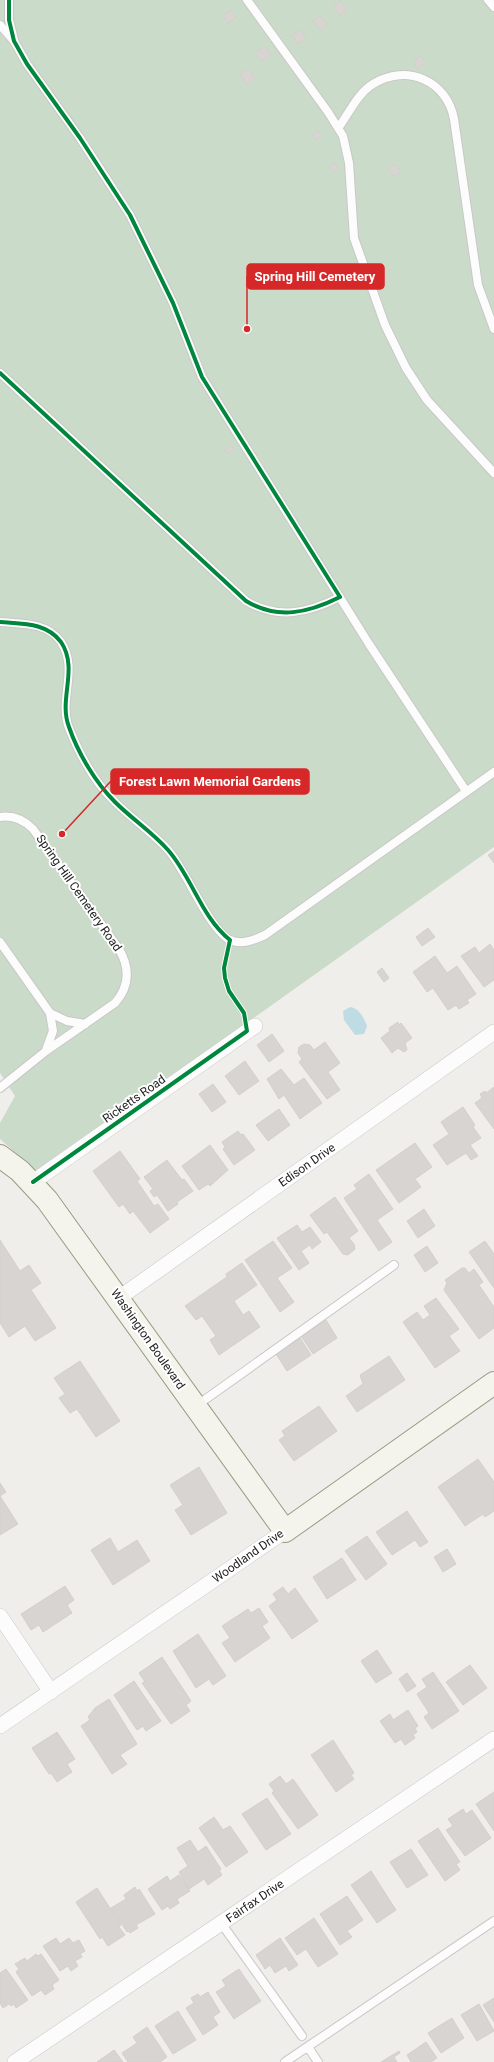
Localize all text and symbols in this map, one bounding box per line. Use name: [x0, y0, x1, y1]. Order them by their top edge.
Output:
callout: Spring Hill Cemetery: [247, 264, 384, 289]
text: Spring Hill Cemetery: [255, 269, 376, 284]
callout: Forest Lawn Memorial Gardens: [111, 769, 309, 794]
text: Forest Lawn Memorial Gardens: [119, 774, 301, 789]
street label: Spring Hill Cemetery Road: [33, 832, 125, 954]
street label: Ricketts Road: [100, 1072, 168, 1126]
street label: Edison Drive: [276, 1140, 338, 1190]
street label: Washington Boulevard: [108, 1286, 188, 1392]
street label: Woodland Drive: [210, 1526, 286, 1586]
street label: Fairfax Drive: [223, 1877, 287, 1925]

